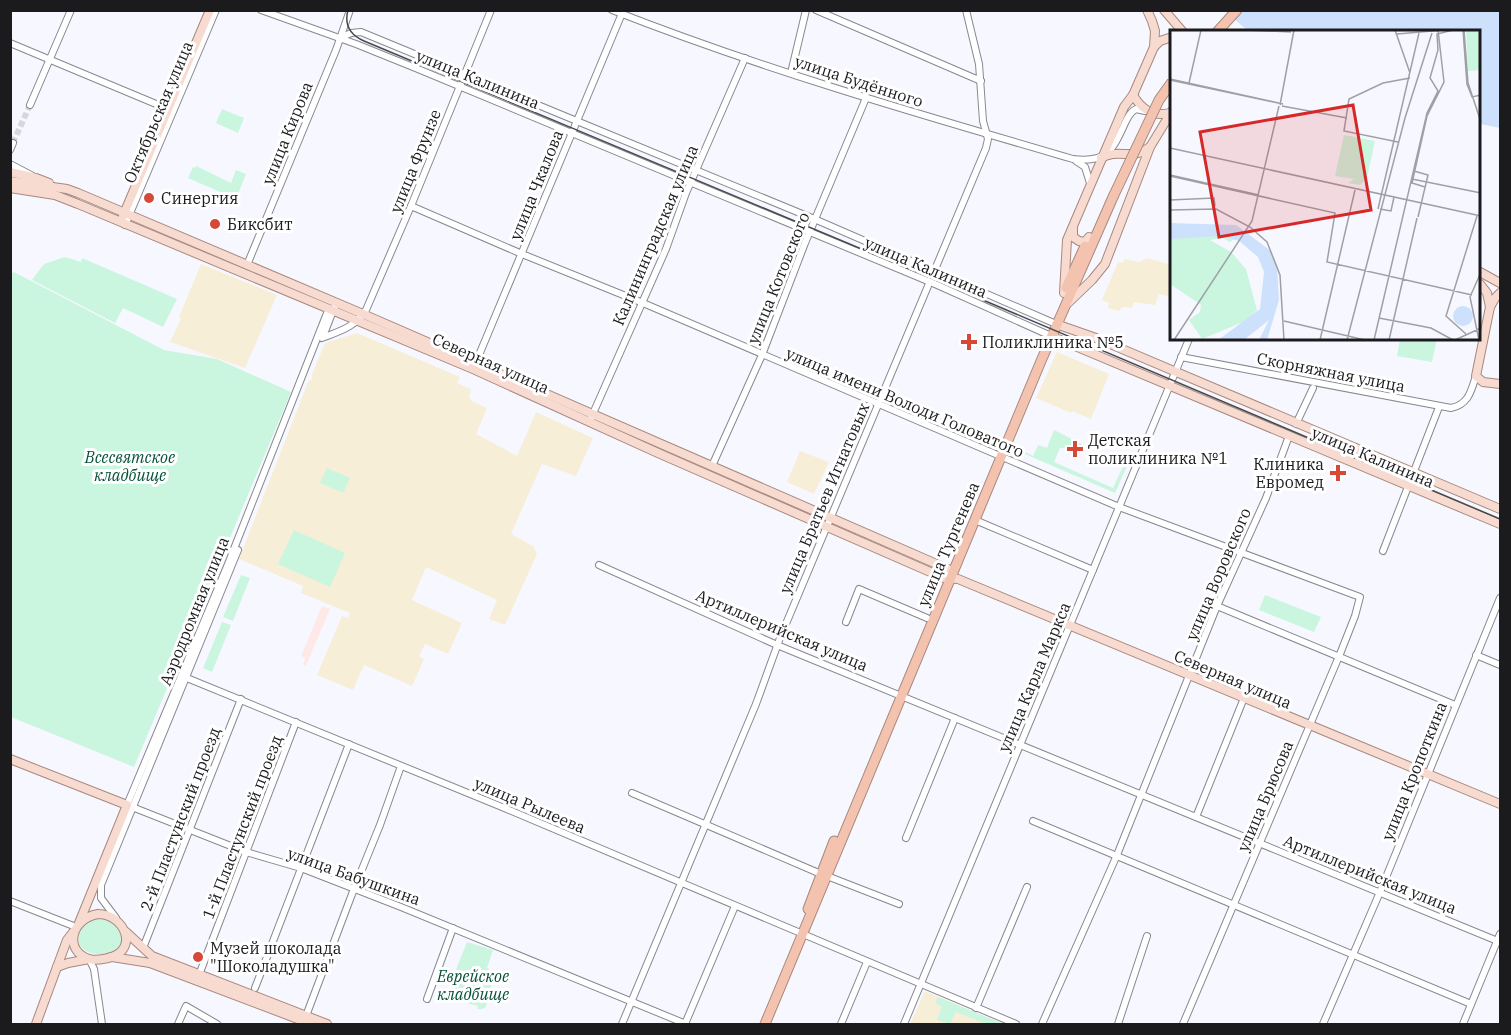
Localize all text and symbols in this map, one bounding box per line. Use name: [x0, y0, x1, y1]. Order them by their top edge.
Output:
inset map: [1170, 30, 1481, 340]
street label: Октябрьская улица: [119, 38, 197, 186]
street label: улица Калинина: [413, 45, 543, 113]
street label: улица Будённого: [792, 51, 926, 111]
street label: улица Кирова: [257, 78, 317, 187]
street label: улица Фрунзе: [385, 106, 445, 216]
street label: улица Чкалова: [505, 127, 567, 243]
street label: Калининградская улица: [608, 141, 702, 328]
place label: Синергия: [161, 188, 239, 208]
marker: Синергия: [142, 191, 156, 205]
street label: улица Котовского: [742, 209, 814, 347]
place label: Биксбит: [227, 214, 293, 234]
marker: Биксбит: [208, 217, 222, 231]
street label: улица Калинина: [862, 232, 991, 302]
street label: Северная улица: [429, 328, 553, 398]
place label: Поликлиника №5: [982, 332, 1124, 352]
marker: Поликлиника №5: [960, 333, 978, 351]
street label: улица имени Володи Головатого: [783, 343, 1027, 461]
street label: Скорняжная улица: [1255, 348, 1407, 396]
street label: улица Братьев Игнатовых: [775, 399, 873, 597]
street label: улица Калинина: [1309, 422, 1438, 492]
place label: Детская поликлиника №1: [1088, 430, 1228, 468]
marker: Детская поликлиника №1: [1066, 440, 1084, 458]
park label: Всесвятское кладбище: [84, 447, 175, 485]
place label: Клиника Евромед: [1253, 454, 1324, 492]
marker: Клиника Евромед: [1329, 464, 1347, 482]
street label: улица Тургенева: [913, 479, 983, 609]
street label: улица Воровского: [1181, 505, 1255, 643]
street label: Аэродромная улица: [155, 533, 233, 688]
street label: Артиллерийская улица: [693, 585, 871, 675]
street label: улица Карла Маркса: [993, 599, 1075, 755]
street label: Северная улица: [1171, 645, 1295, 713]
street label: улица Кропоткина: [1377, 698, 1451, 843]
street label: 2-й Пластунский проезд: [136, 724, 224, 914]
street label: 1-й Пластунский проезд: [198, 732, 286, 922]
street label: улица Брюсова: [1233, 737, 1298, 855]
street label: улица Рылеева: [472, 773, 589, 837]
street label: Артиллерийская улица: [1280, 830, 1460, 918]
street label: улица Бабушкина: [285, 843, 423, 909]
place label: Музей шоколада "Шоколадушка": [210, 938, 342, 976]
marker: Музей шоколада "Шоколадушка": [191, 950, 205, 964]
park label: Еврейское кладбище: [436, 966, 509, 1004]

